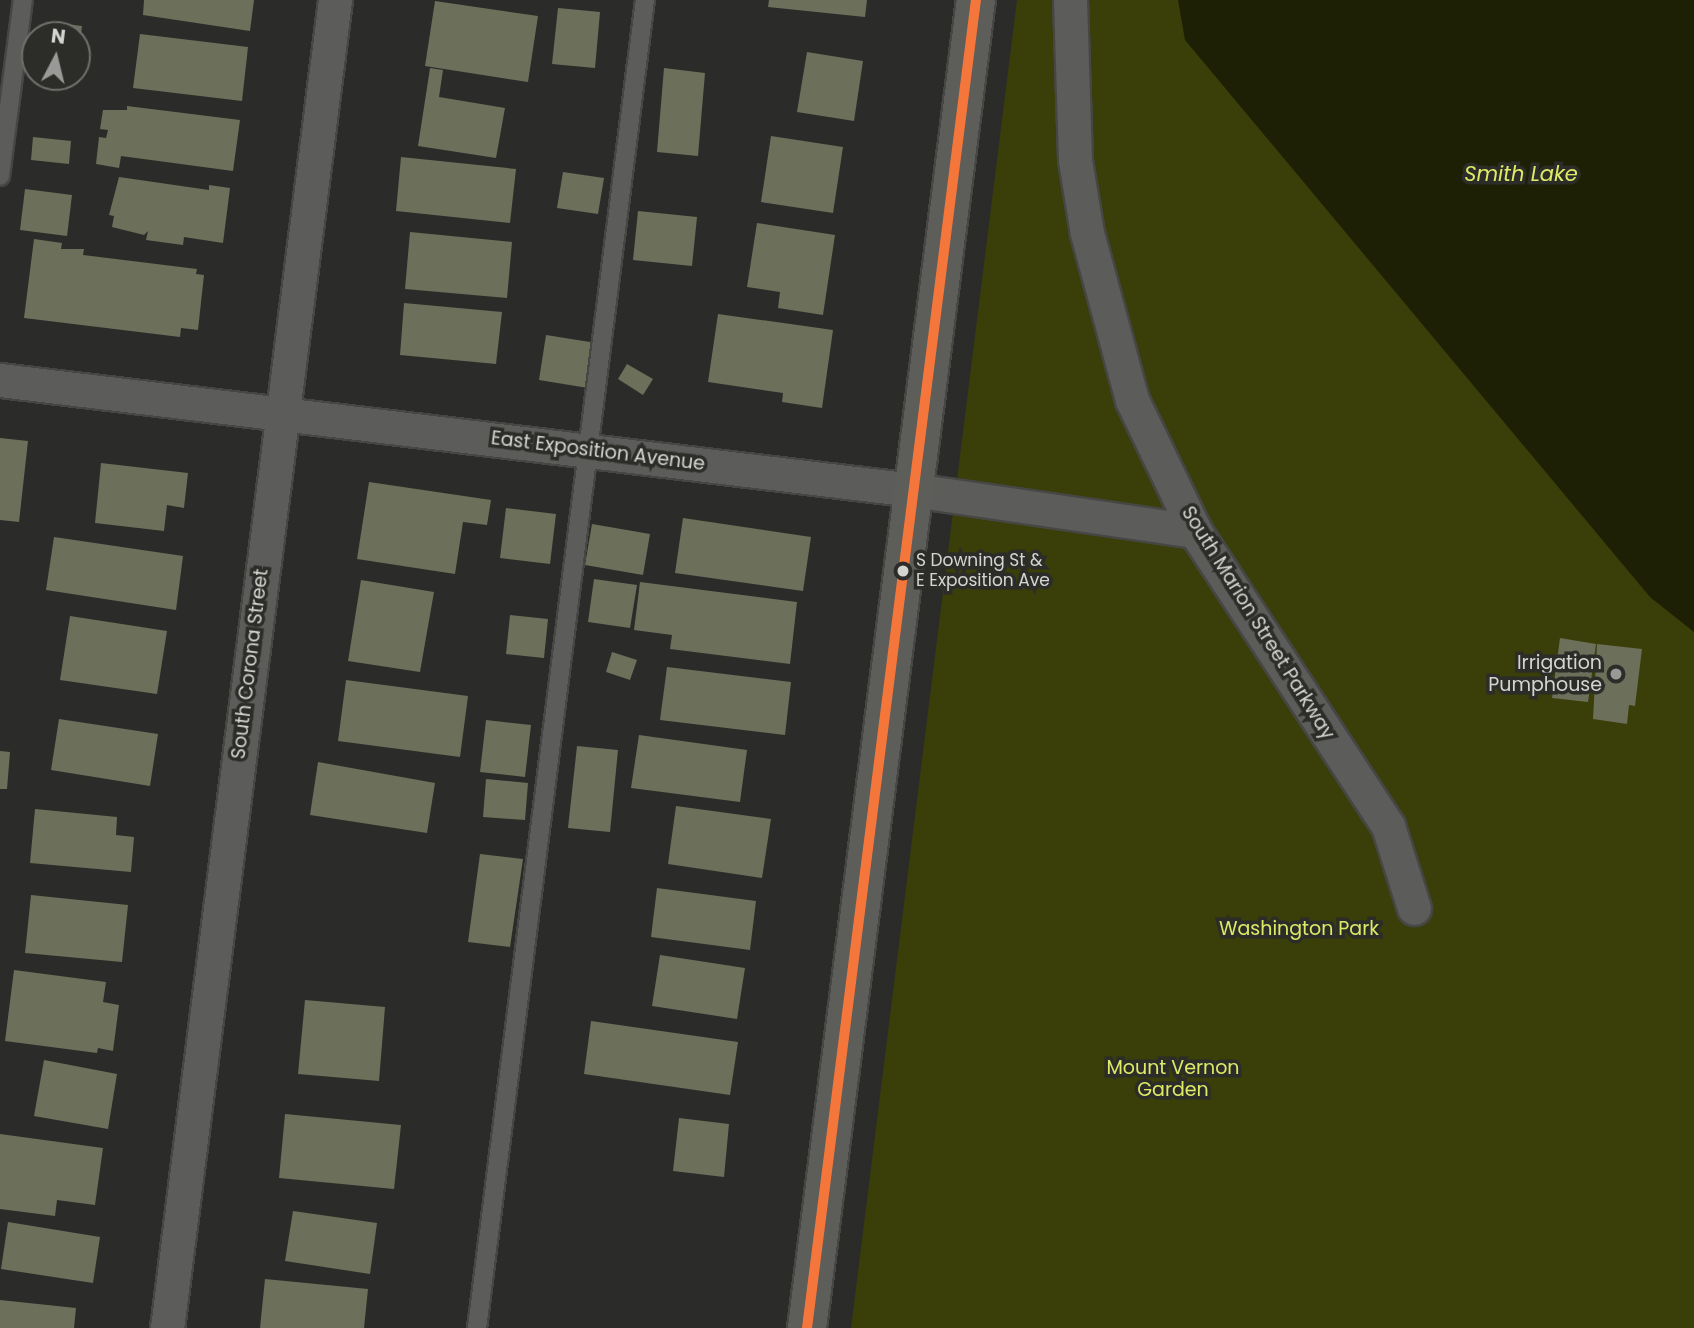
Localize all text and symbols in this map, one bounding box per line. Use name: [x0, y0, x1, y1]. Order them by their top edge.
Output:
north arrow: [21, 21, 91, 91]
text: N: [50, 22, 67, 51]
water label: Smith Lake: [1464, 161, 1578, 187]
street label: East Exposition Avenue: [490, 427, 706, 475]
street label: South Marion Street Parkway: [1177, 502, 1339, 744]
place label: S Downing St & E Exposition Ave: [916, 551, 1050, 591]
marker: S Downing St & E Exposition Ave: [896, 564, 910, 578]
street label: South Corona Street: [227, 568, 273, 760]
place label: Irrigation Pumphouse: [1488, 652, 1602, 696]
marker: Irrigation Pumphouse: [1608, 666, 1624, 682]
park label: Washington Park: [1219, 918, 1379, 940]
park label: Mount Vernon Garden: [1106, 1057, 1240, 1101]

